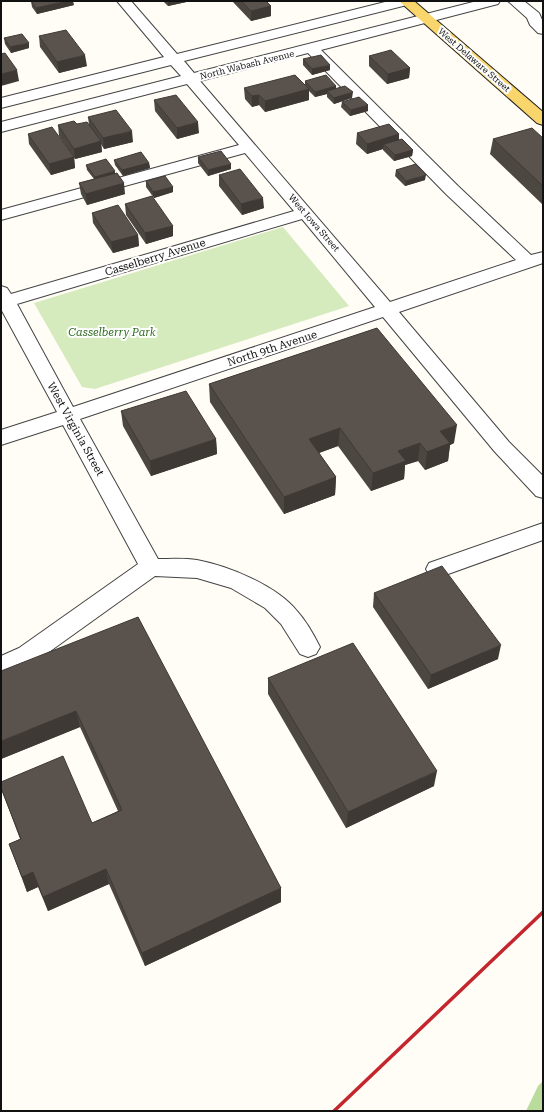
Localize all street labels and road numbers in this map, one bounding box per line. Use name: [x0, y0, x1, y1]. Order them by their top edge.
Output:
street label: West Delaware Street: [436, 26, 512, 94]
street label: North Wabash Avenue: [199, 48, 295, 82]
street label: West Iowa Street: [286, 192, 342, 254]
street label: Casselberry Avenue: [103, 236, 207, 279]
street label: North 9th Avenue: [226, 328, 319, 369]
street label: West Virginia Street: [44, 380, 107, 478]

